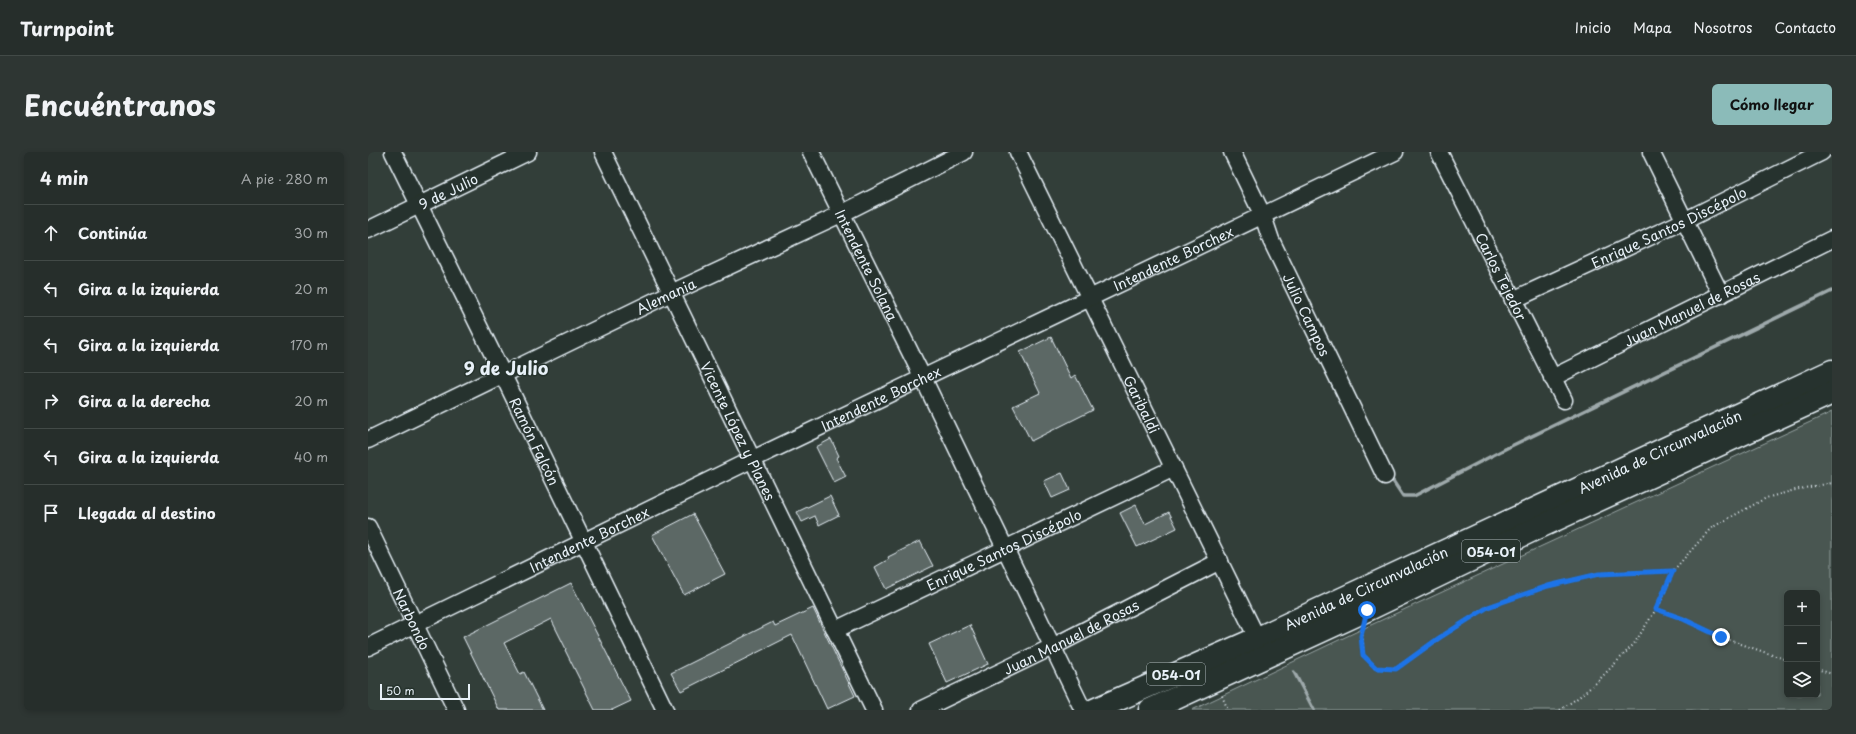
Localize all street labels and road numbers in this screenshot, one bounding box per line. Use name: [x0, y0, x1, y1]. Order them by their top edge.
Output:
street label: 9 de Julio: [415, 168, 481, 214]
street label: Enrique Santos Discépolo: [1588, 181, 1750, 273]
street label: Intendente Solana: [830, 205, 904, 325]
street label: Intendente Borchex: [1109, 220, 1237, 296]
street label: Carlos Tejedor: [1471, 229, 1533, 324]
street label: Juan Manuel de Rosas: [1620, 266, 1763, 351]
street label: Julio Campos: [1278, 269, 1336, 359]
street label: Alemania: [632, 272, 700, 319]
street label: Vicente López y Planes: [696, 358, 781, 504]
street label: Intendente Borchex: [817, 360, 945, 436]
street label: Garibaldi: [1119, 371, 1165, 437]
street label: Ramón Falcón: [505, 394, 565, 488]
street label: Avenida de Circunvalación: [1574, 404, 1745, 498]
street label: Intendente Borchex: [526, 501, 653, 577]
street label: Enrique Santos Discépolo: [923, 503, 1085, 595]
road number: 054-01: [1462, 540, 1520, 562]
street label: Avenida de Circunvalación: [1281, 541, 1451, 635]
street label: Narbondo: [388, 585, 436, 653]
street label: Juan Manuel de Rosas: [1000, 594, 1142, 679]
road number: 054-01: [1147, 663, 1205, 685]

